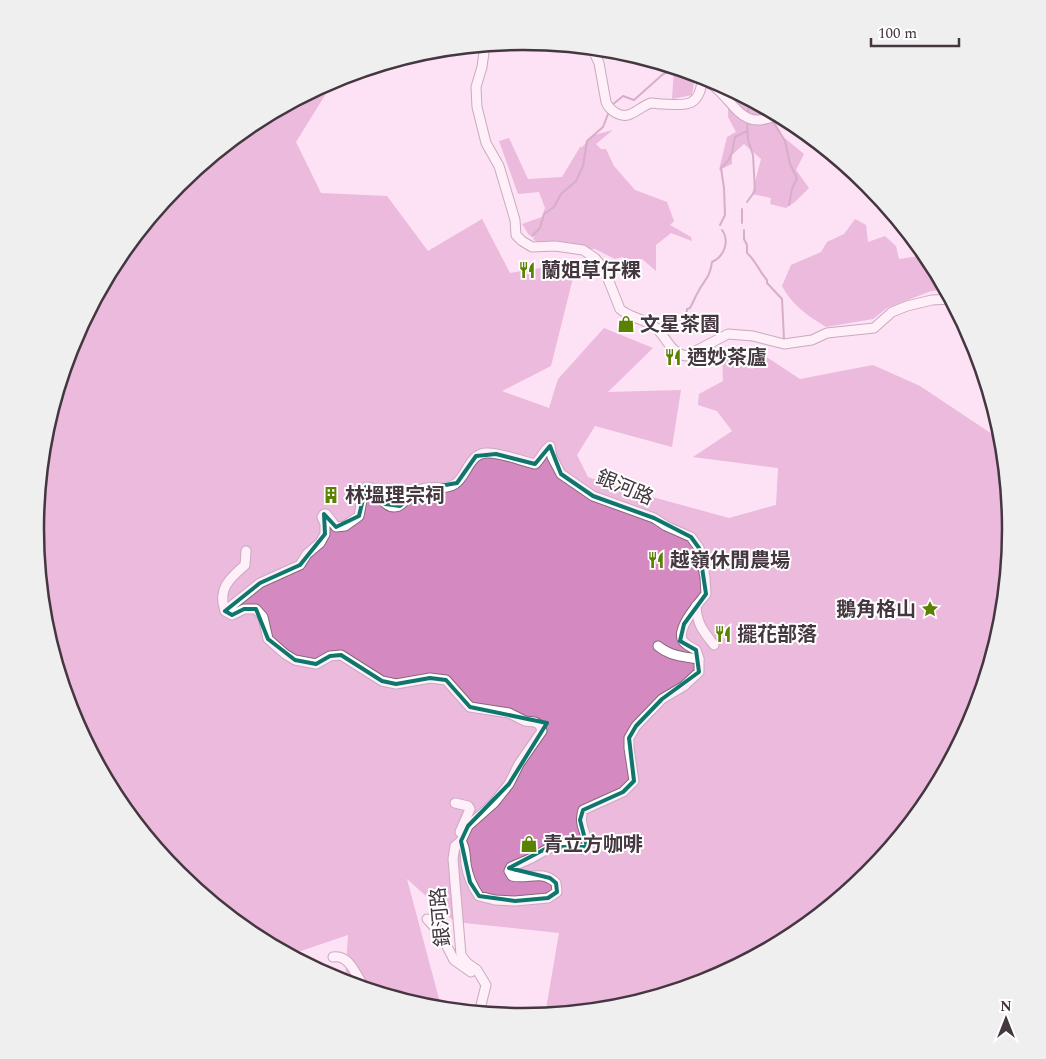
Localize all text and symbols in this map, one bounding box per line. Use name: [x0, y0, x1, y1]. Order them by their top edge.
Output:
scale bar: [871, 15, 958, 47]
text: 100 m: [878, 22, 917, 45]
place label: 蘭姐草仔粿: [541, 256, 641, 286]
restaurant icon: 蘭姐草仔粿: [517, 260, 537, 280]
place label: 文星茶園: [640, 310, 720, 340]
shop icon: 文星茶園: [616, 314, 636, 334]
place label: 迺妙茶廬: [687, 343, 767, 373]
restaurant icon: 迺妙茶廬: [663, 347, 683, 367]
street label: 銀河路: [591, 462, 658, 513]
place label: 林塭理宗祠: [345, 481, 445, 511]
building icon: 林塭理宗祠: [321, 485, 341, 505]
place label: 越嶺休閒農場: [670, 546, 790, 576]
restaurant icon: 越嶺休閒農場: [646, 550, 666, 570]
place label: 鵝角格山: [836, 595, 916, 625]
place icon: 鵝角格山: [920, 599, 940, 619]
place label: 擺花部落: [737, 620, 817, 650]
restaurant icon: 擺花部落: [713, 624, 733, 644]
place label: 青立方咖啡: [543, 830, 643, 860]
shop icon: 青立方咖啡: [519, 834, 539, 854]
street label: 銀河路: [423, 886, 459, 948]
north arrow: [981, 994, 1031, 1044]
text: N: [1000, 996, 1012, 1017]

